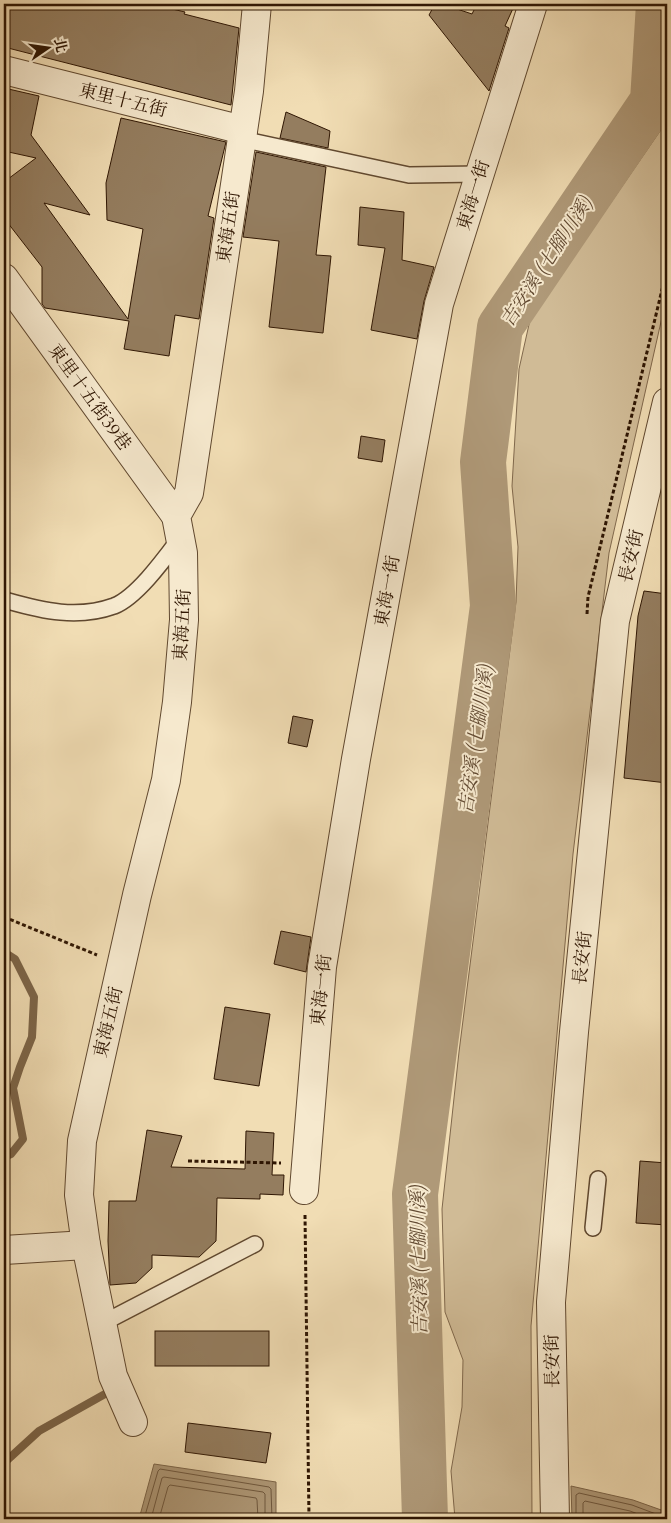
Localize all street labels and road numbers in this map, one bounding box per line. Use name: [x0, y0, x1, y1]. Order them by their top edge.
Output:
street label: 東里十五街: [76, 77, 170, 124]
street label: 東海一街: [451, 157, 496, 233]
street label: 東海五街: [211, 190, 246, 264]
street label: 東里十五街39巷: [42, 339, 137, 456]
street label: 長安街: [613, 527, 650, 585]
street label: 東海一街: [369, 553, 406, 629]
street label: 東海五街: [168, 588, 197, 662]
street label: 長安街: [567, 930, 598, 986]
street label: 東海一街: [305, 953, 338, 1027]
street label: 東海五街: [88, 984, 129, 1060]
street label: 長安街: [540, 1334, 565, 1388]

